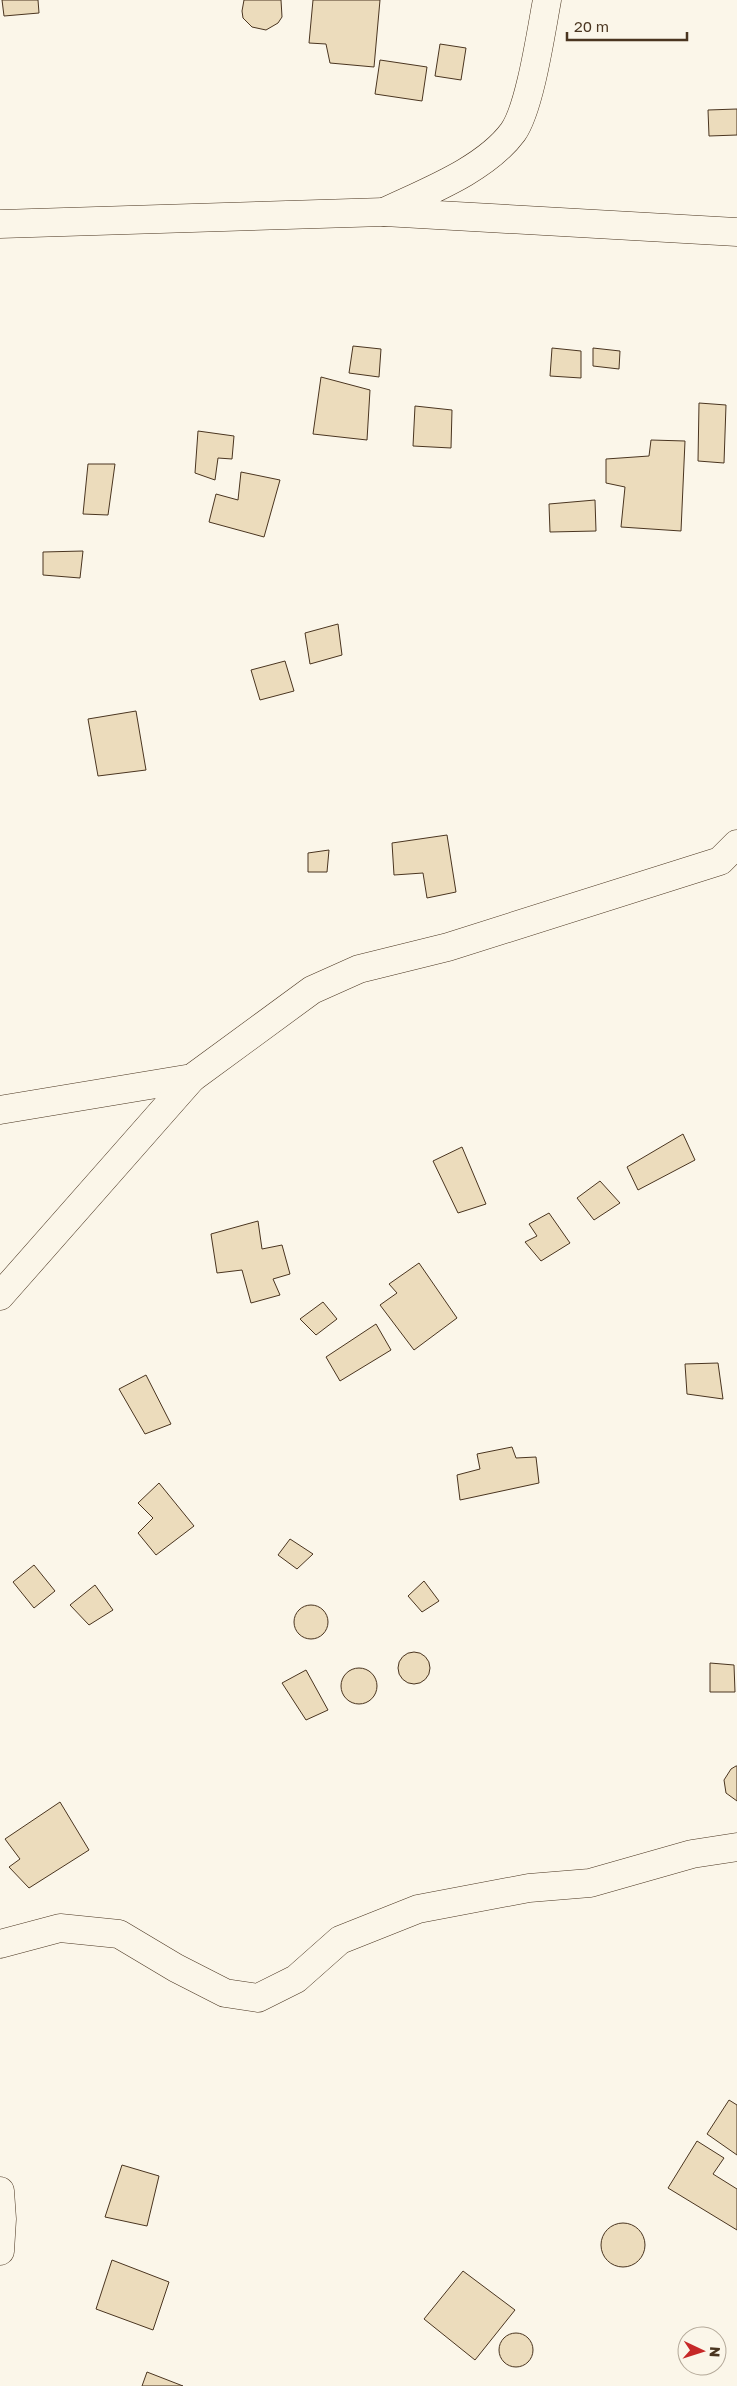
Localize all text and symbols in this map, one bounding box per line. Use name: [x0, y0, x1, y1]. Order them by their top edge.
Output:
scale bar: [567, 10, 687, 42]
text: 20 m: [574, 17, 609, 35]
north arrow: [677, 2326, 727, 2376]
text: N: [707, 2346, 724, 2358]

